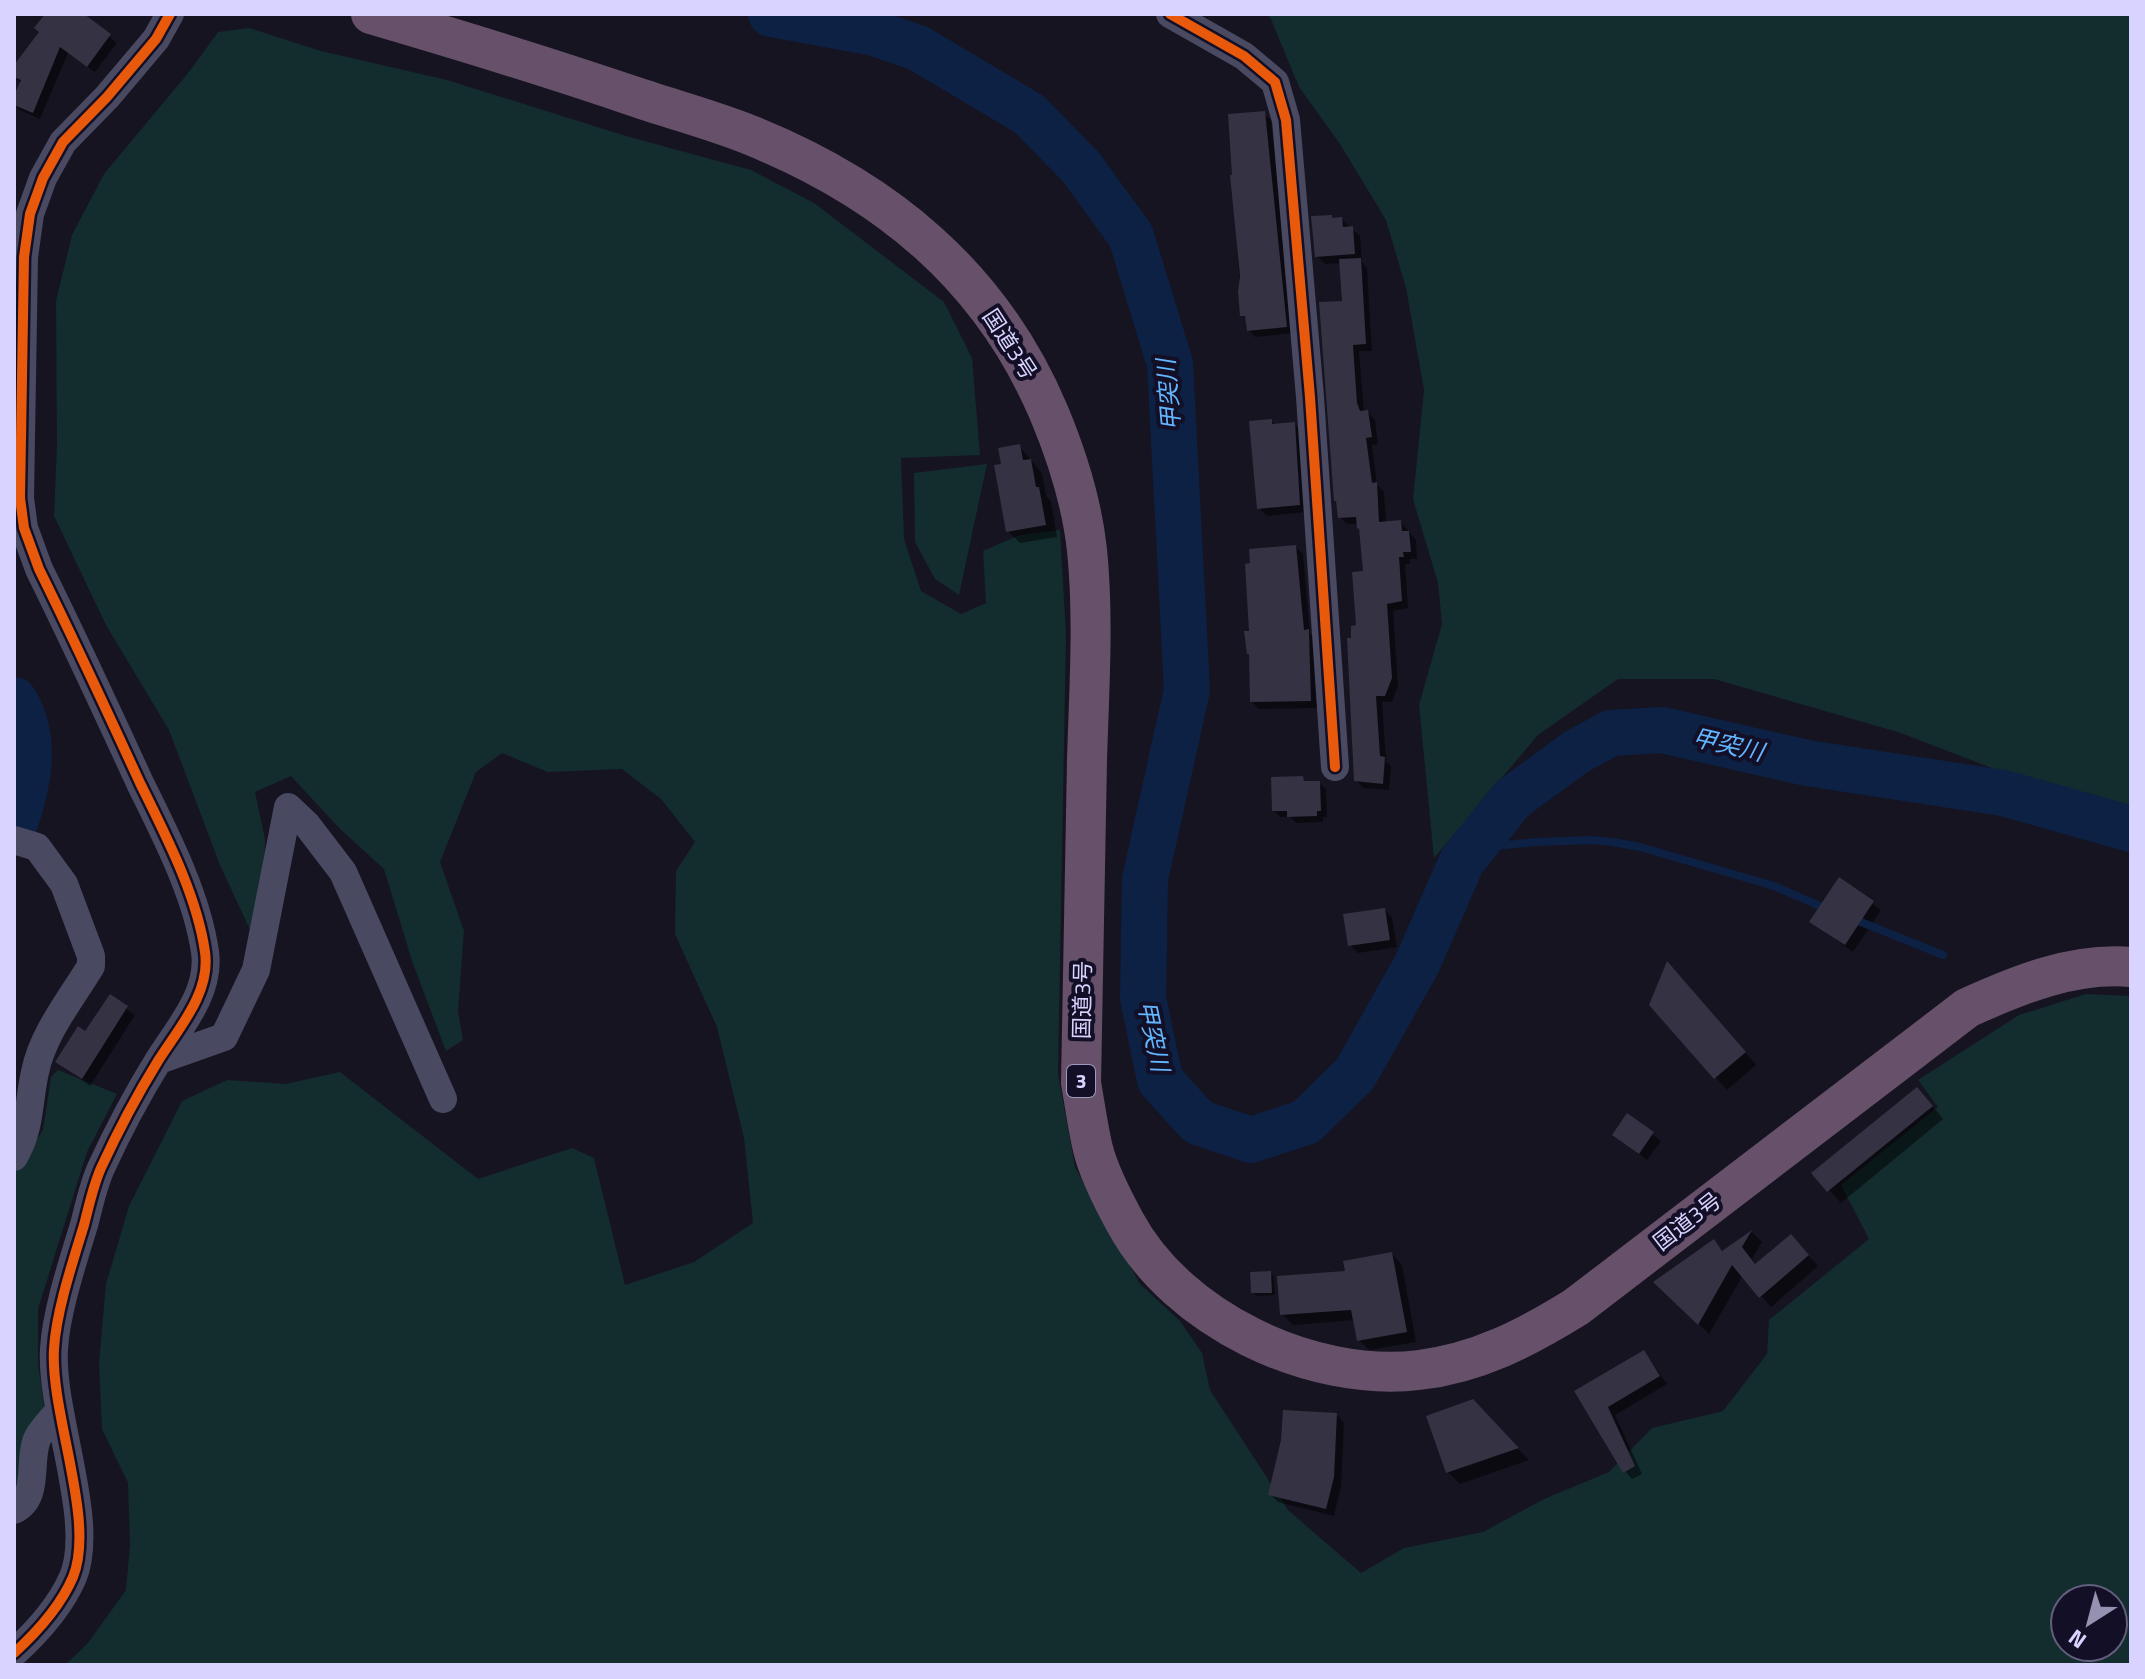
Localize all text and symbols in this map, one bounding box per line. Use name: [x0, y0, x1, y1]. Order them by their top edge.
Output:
street label: 国道3号: [974, 302, 1046, 386]
water label: 甲突川: [1147, 355, 1189, 433]
water label: 甲突川: [1689, 718, 1770, 770]
street label: 国道3号: [1064, 961, 1100, 1039]
water label: 甲突川: [1129, 997, 1180, 1078]
road number: 3: [1067, 1065, 1095, 1097]
street label: 国道3号: [1646, 1183, 1728, 1259]
north arrow: [2049, 1583, 2129, 1663]
text: N: [2061, 1621, 2093, 1657]

